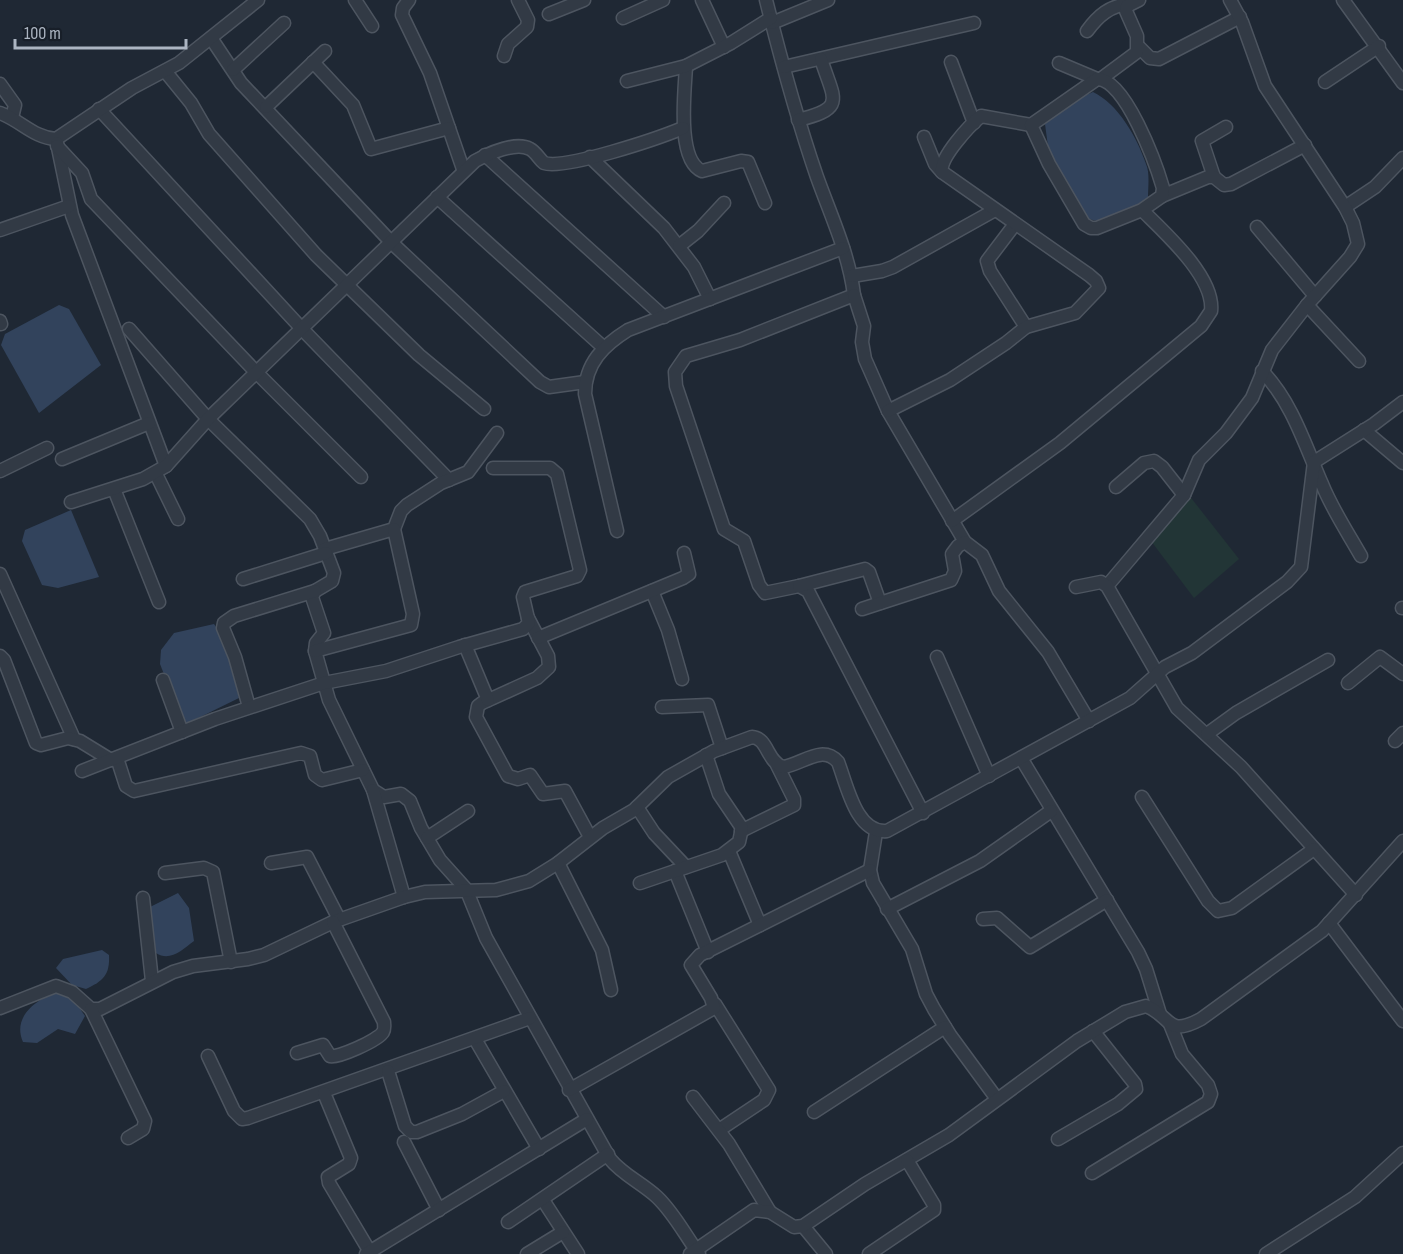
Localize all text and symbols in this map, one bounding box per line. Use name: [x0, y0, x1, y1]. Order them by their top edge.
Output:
scale bar: [15, 12, 186, 50]
text: 100 m: [24, 23, 61, 44]

